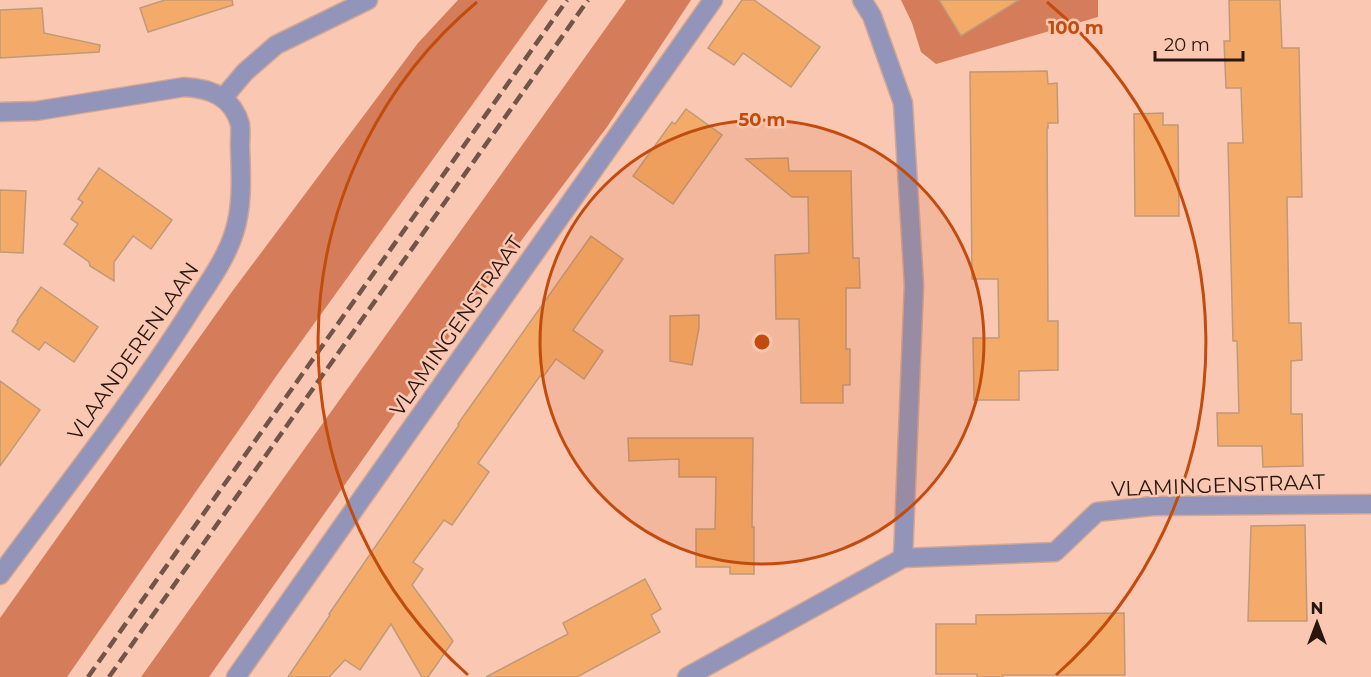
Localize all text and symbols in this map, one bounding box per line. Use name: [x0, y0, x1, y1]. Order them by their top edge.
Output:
text: 100 m: [1048, 17, 1104, 39]
scale bar: [1155, 24, 1244, 62]
text: 20 m: [1164, 34, 1210, 56]
text: 50 m: [739, 109, 785, 131]
street label: VLAMINGENSTRAAT: [384, 231, 528, 421]
street label: VLAANDERENLAAN: [62, 257, 204, 445]
centre of rings: [752, 332, 772, 352]
street label: VLAMINGENSTRAAT: [1111, 469, 1325, 501]
north arrow: [1287, 593, 1347, 653]
text: N: [1311, 599, 1323, 618]

